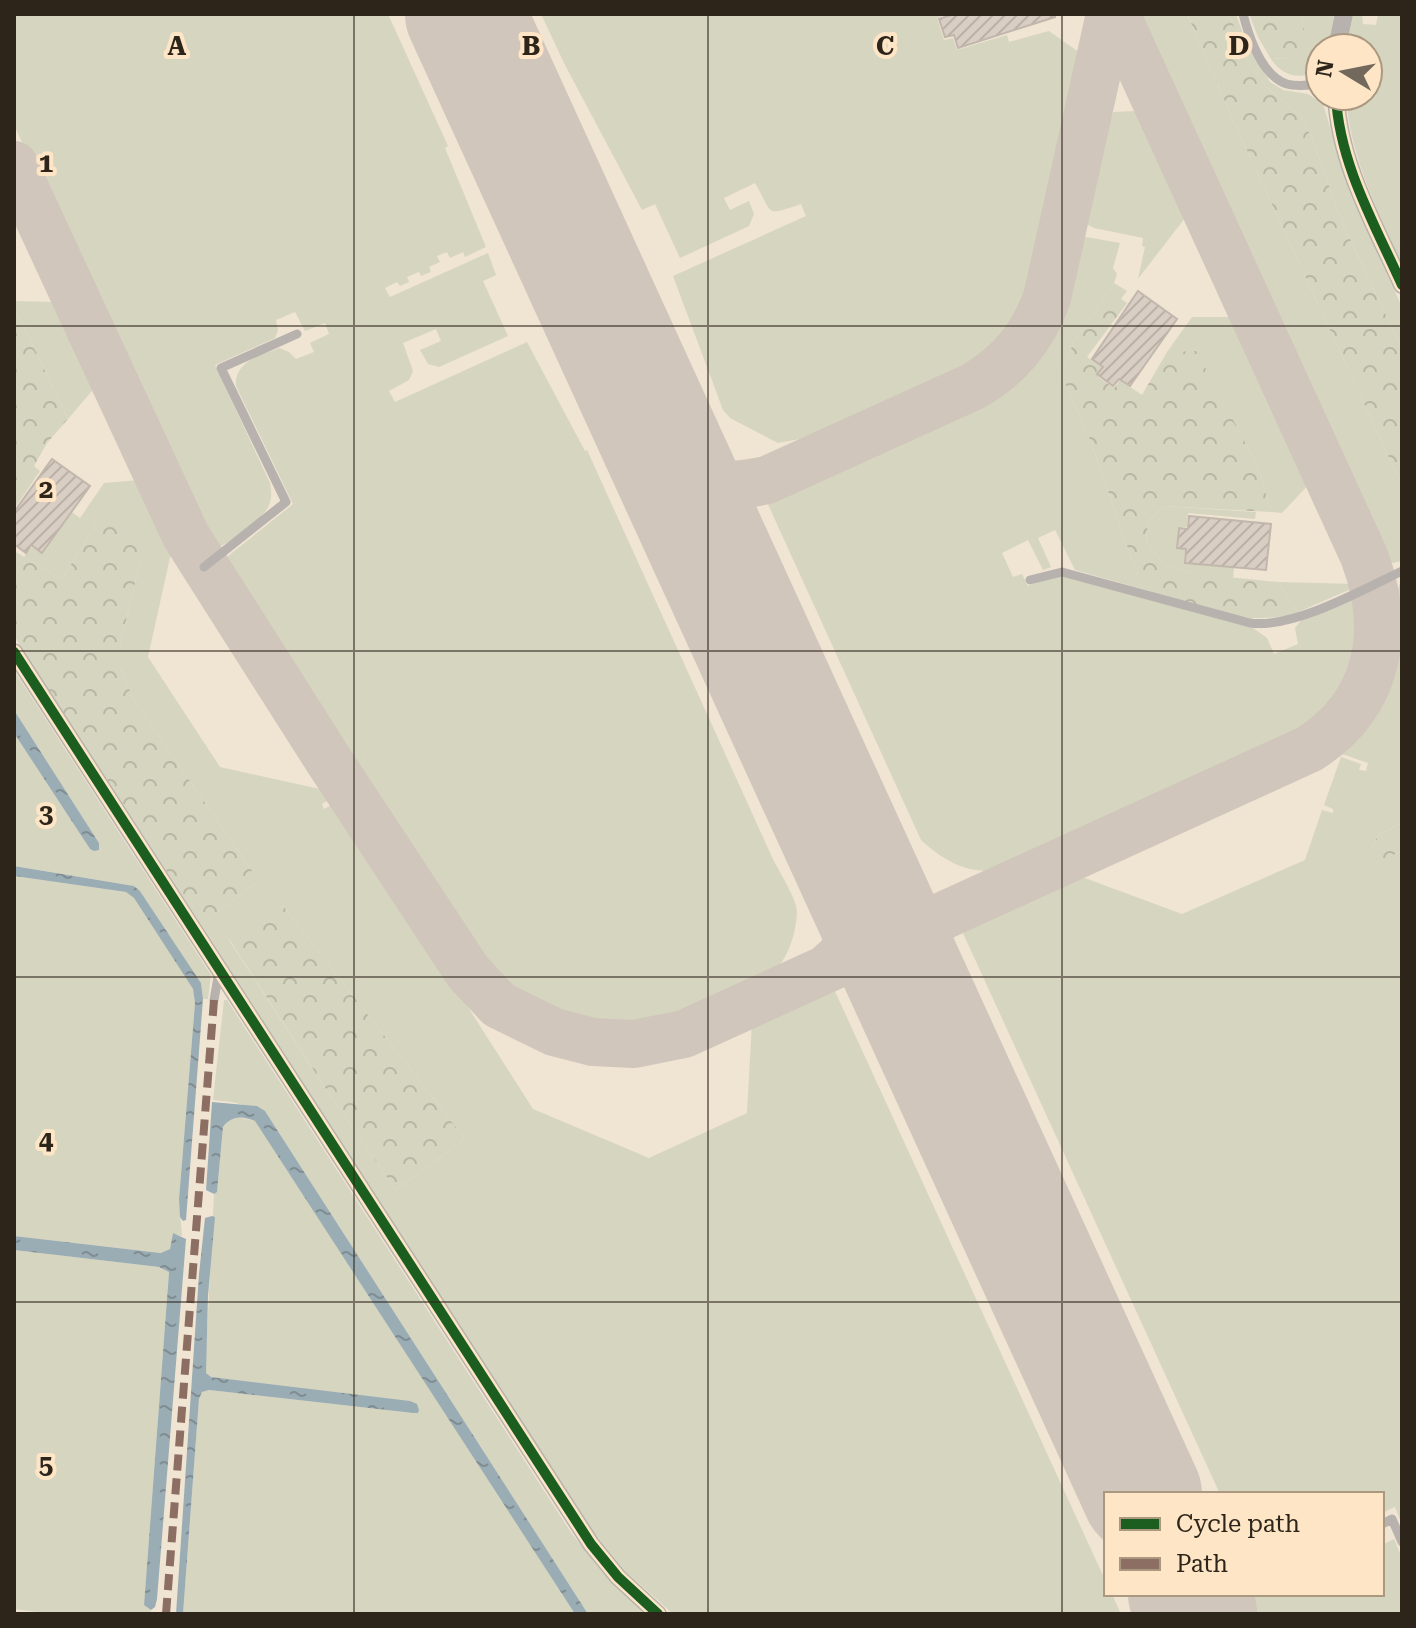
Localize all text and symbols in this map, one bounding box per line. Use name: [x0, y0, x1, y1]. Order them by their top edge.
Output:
text: A: [168, 31, 187, 61]
text: B: [522, 31, 540, 61]
text: C: [876, 31, 894, 61]
text: D: [1229, 31, 1249, 61]
north arrow: [1304, 32, 1384, 112]
text: N: [1311, 58, 1339, 79]
text: 1: [39, 148, 53, 178]
text: 2: [39, 474, 53, 504]
text: 3: [39, 799, 53, 829]
text: 4: [39, 1125, 54, 1155]
text: 5: [39, 1450, 53, 1480]
legend: [1104, 1492, 1384, 1596]
text: Cycle path: [1176, 1510, 1300, 1538]
text: Path: [1176, 1550, 1228, 1578]

